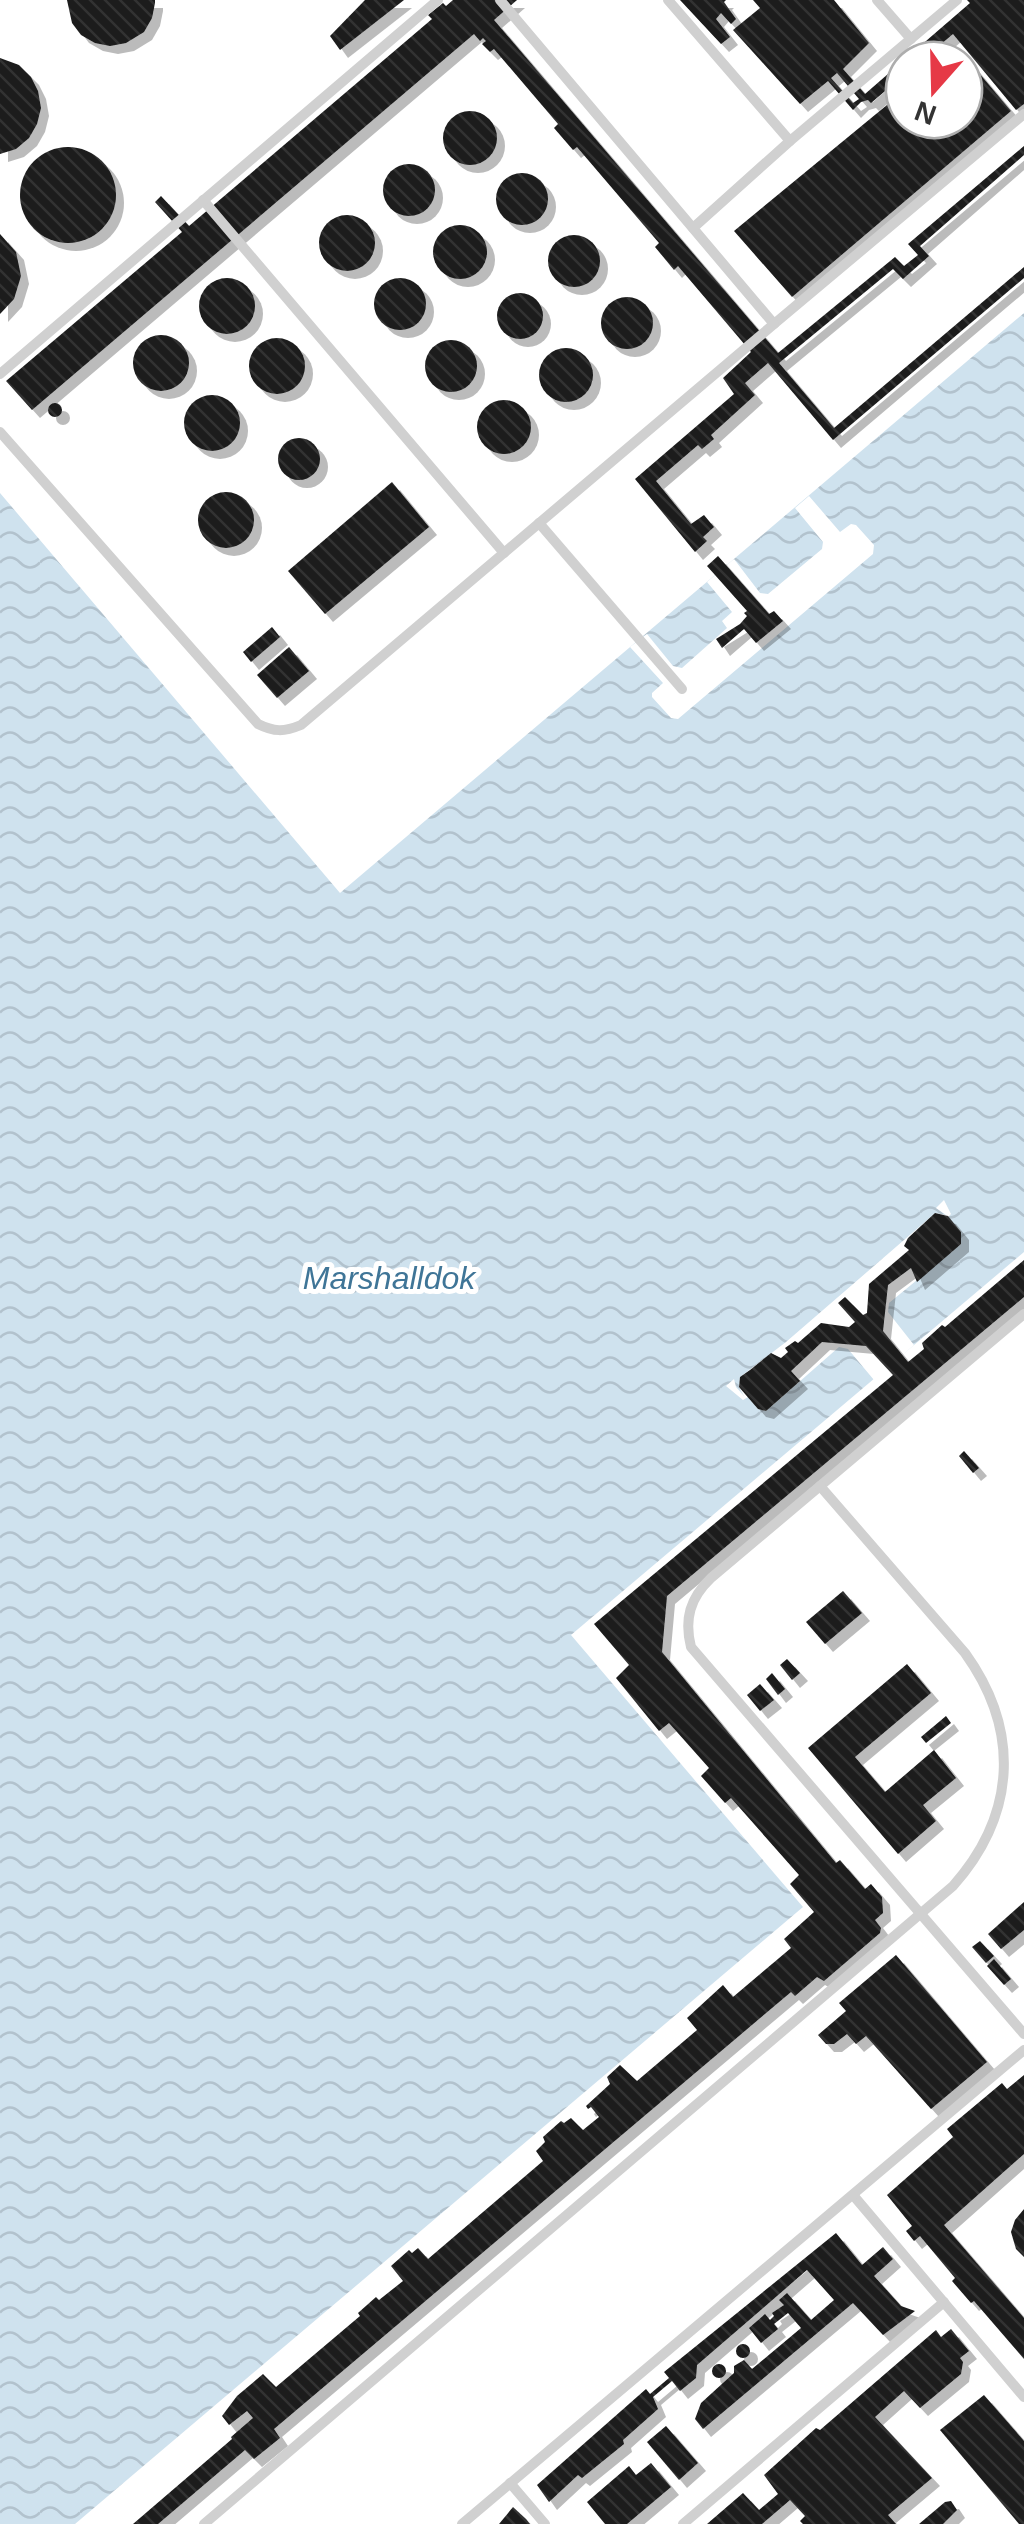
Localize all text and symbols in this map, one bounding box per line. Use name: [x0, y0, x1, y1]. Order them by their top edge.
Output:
north arrow: [884, 40, 984, 140]
text: N: [911, 95, 940, 131]
water label: Marshalldok: [303, 1260, 477, 1296]

